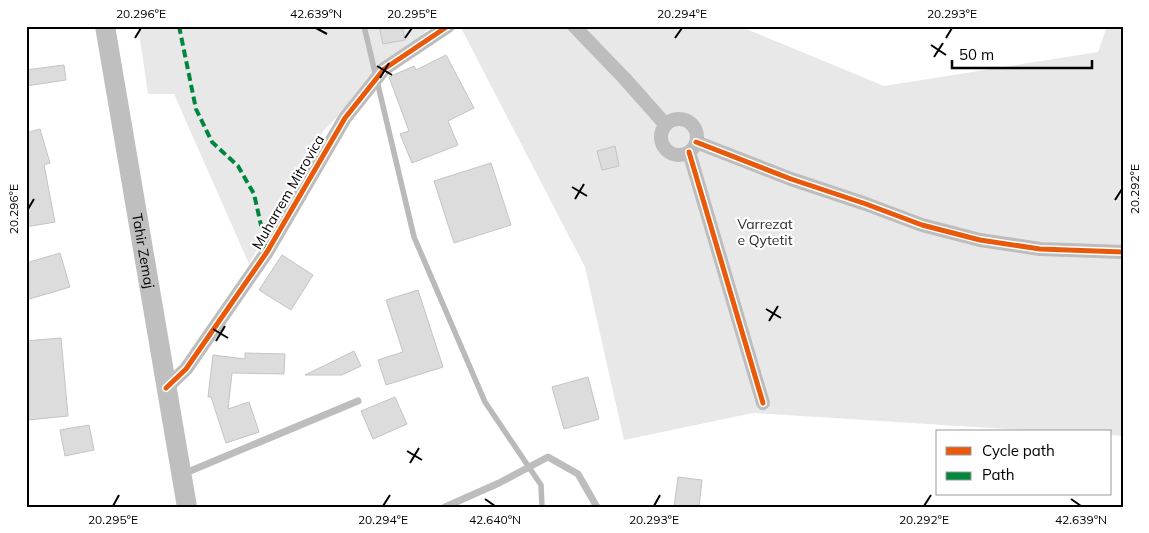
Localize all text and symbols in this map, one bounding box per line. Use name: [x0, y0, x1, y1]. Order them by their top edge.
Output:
text: 20.296°E: [116, 6, 166, 21]
text: 42.639°N: [290, 6, 342, 21]
text: 20.295°E: [387, 6, 437, 21]
text: 20.294°E: [657, 6, 707, 21]
text: 20.293°E: [927, 6, 977, 21]
scale bar: [952, 38, 1092, 70]
text: 50 m: [959, 45, 994, 64]
street label: Muharrem Mitrovica: [248, 131, 328, 253]
text: 20.292°E: [1127, 164, 1142, 214]
text: 20.296°E: [6, 184, 21, 234]
street label: Tahir Zemaj: [128, 212, 159, 290]
park label: Varrezat e Qytetit: [737, 215, 793, 249]
legend: [936, 430, 1112, 496]
text: Cycle path: [982, 441, 1055, 460]
text: Path: [982, 465, 1014, 484]
text: 20.295°E: [88, 512, 138, 527]
text: 20.294°E: [358, 512, 408, 527]
text: 42.640°N: [469, 512, 521, 527]
text: 20.293°E: [629, 512, 679, 527]
text: 20.292°E: [899, 512, 949, 527]
text: 42.639°N: [1055, 512, 1107, 527]

